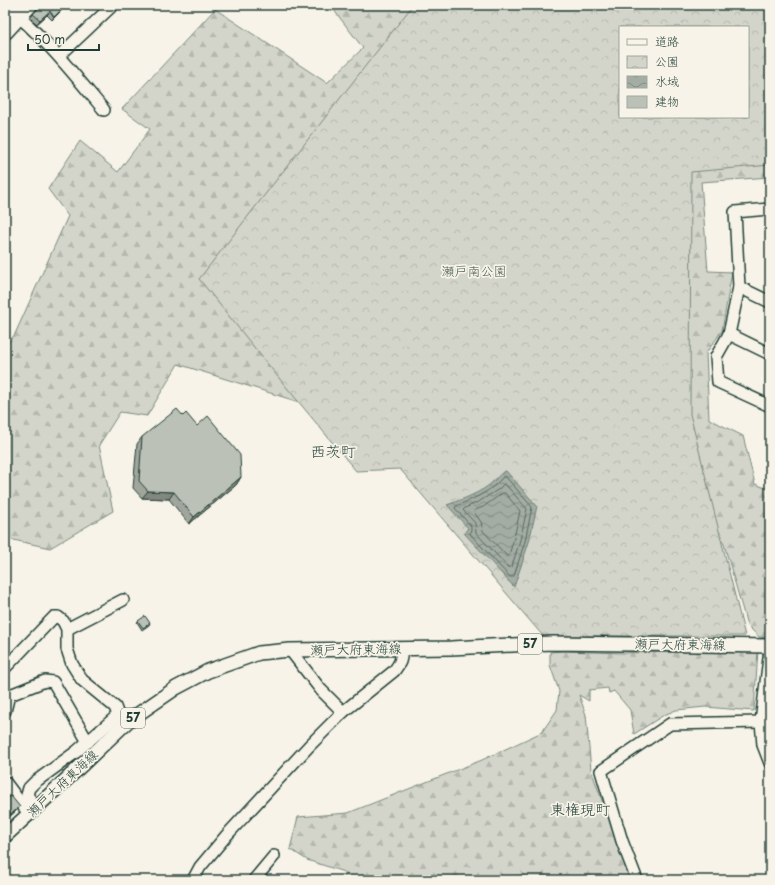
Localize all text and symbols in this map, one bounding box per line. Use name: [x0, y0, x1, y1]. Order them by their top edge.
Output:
scale bar: [28, 26, 99, 52]
legend: [619, 26, 749, 118]
text: 50 m: [34, 30, 65, 48]
text: 道路: [655, 32, 679, 50]
text: 公園: [655, 52, 679, 70]
text: 水域: [655, 72, 679, 90]
text: 建物: [655, 92, 679, 110]
park label: 瀬戸南公園: [441, 261, 507, 280]
district label: 西茨町: [310, 439, 356, 462]
street label: 瀬戸大府東海線: [634, 633, 727, 654]
road number: 57: [518, 634, 542, 654]
street label: 瀬戸大府東海線: [310, 638, 403, 659]
road number: 57: [121, 708, 145, 728]
street label: 瀬戸大府東海線: [22, 744, 102, 821]
district label: 東権現町: [550, 797, 611, 820]

